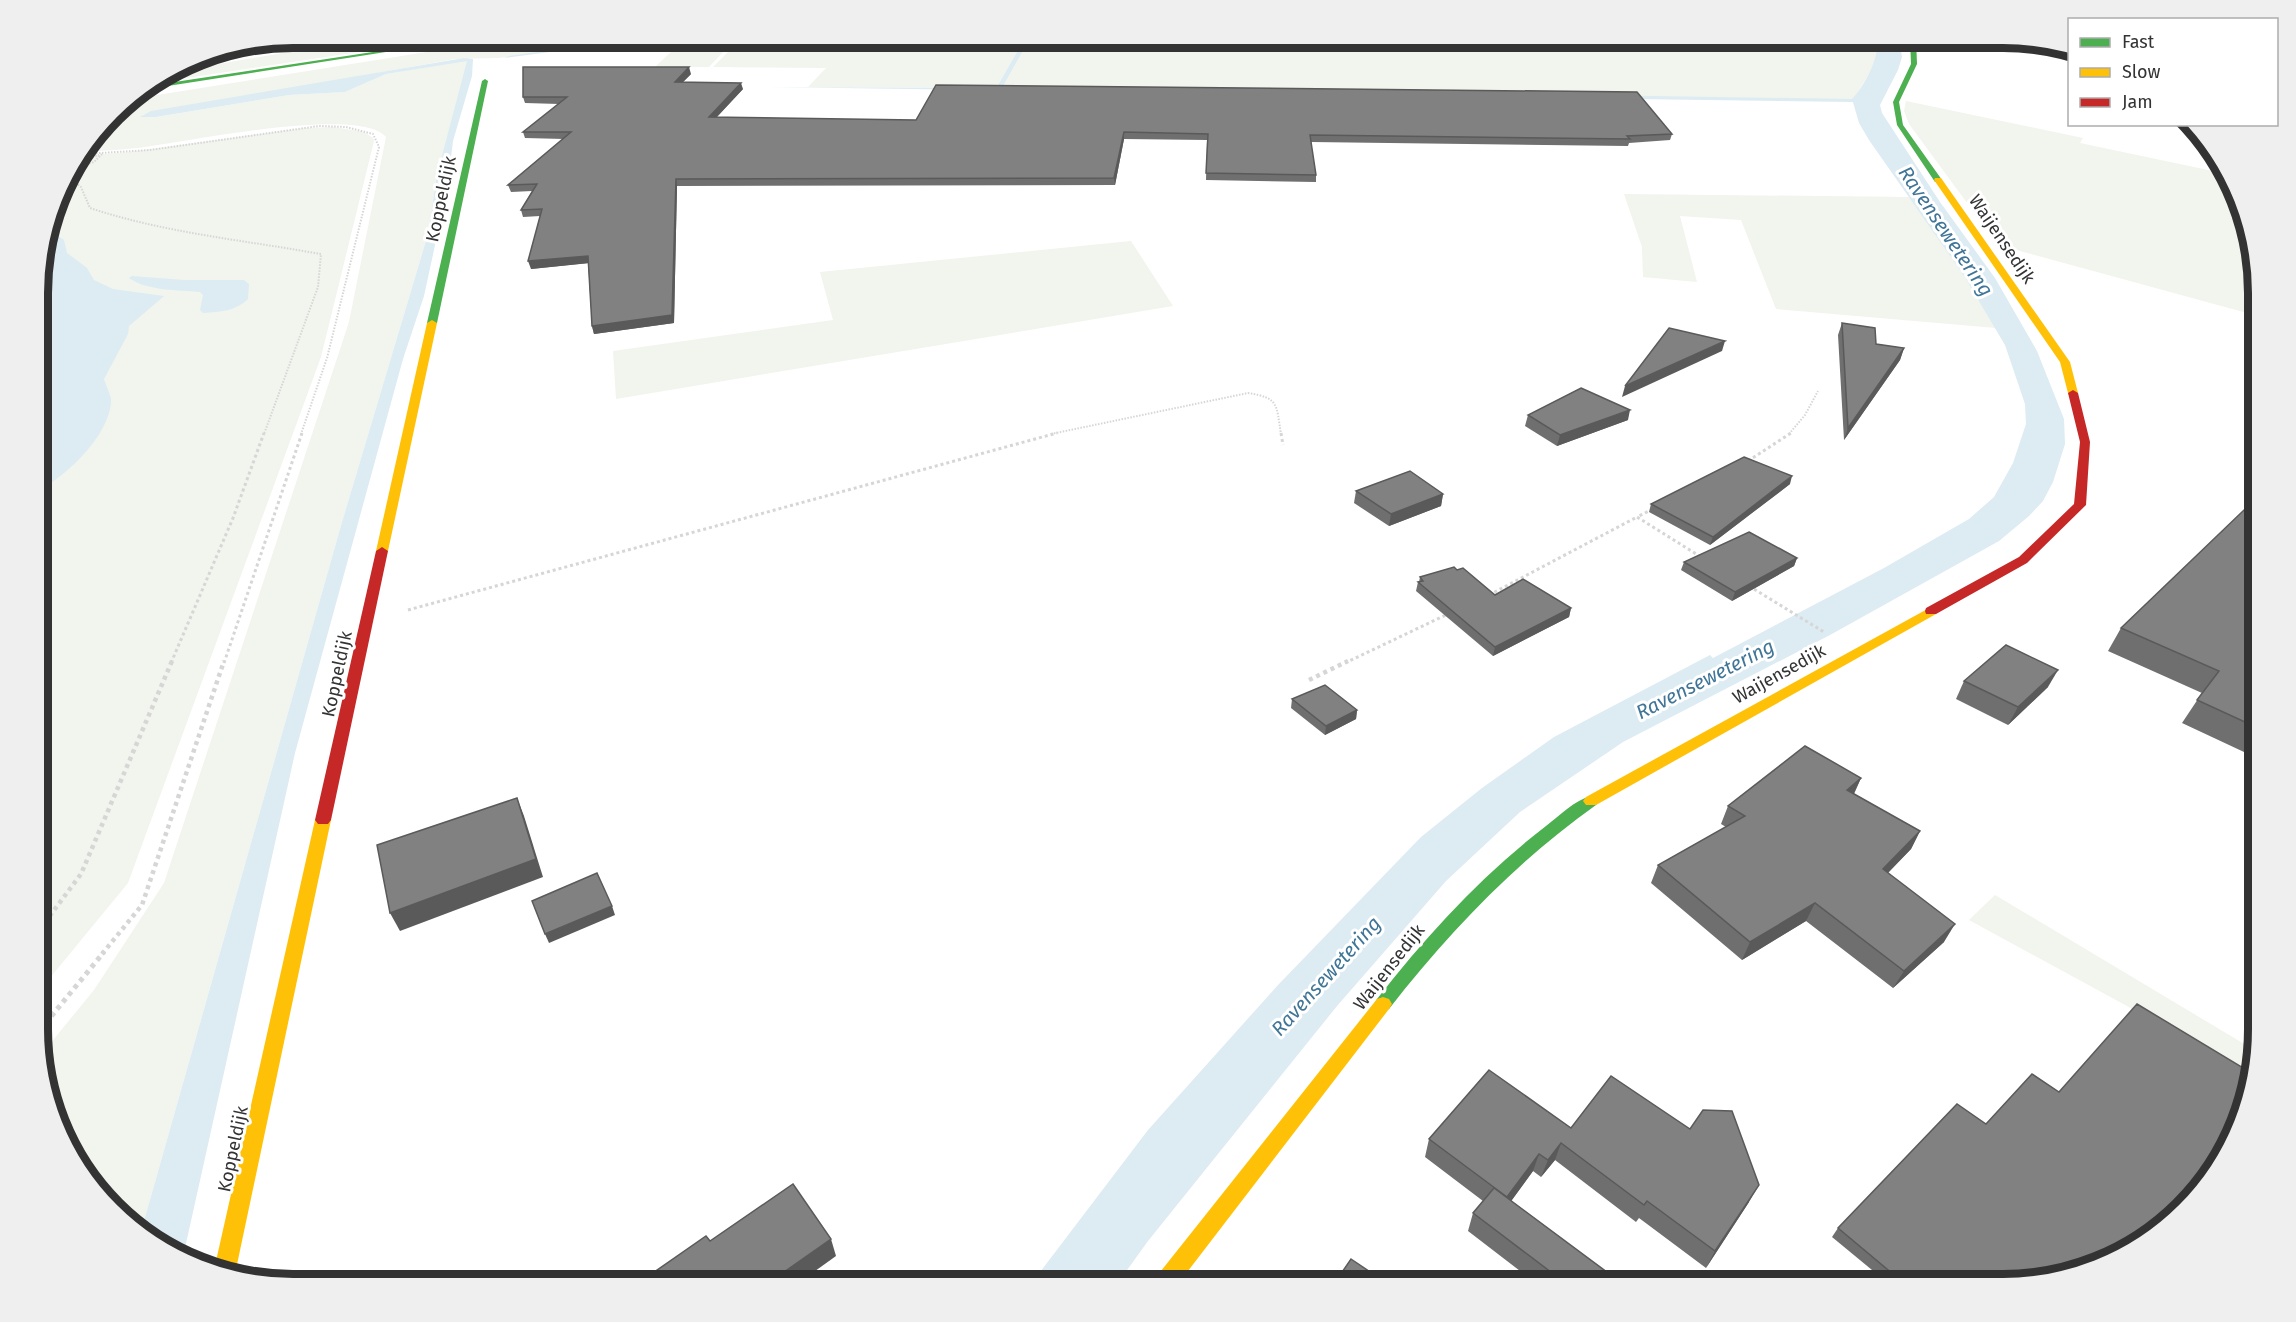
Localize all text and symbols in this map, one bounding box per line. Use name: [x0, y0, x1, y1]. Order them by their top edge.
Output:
legend: [2068, 18, 2278, 126]
text: Fast: [2122, 31, 2155, 53]
text: Slow: [2122, 61, 2161, 83]
text: Jam: [2122, 91, 2153, 113]
street label: Koppeldijk: [421, 153, 461, 244]
water label: Ravensewetering: [1894, 161, 1998, 301]
street label: Waijensedijk: [1964, 190, 2040, 288]
street label: Koppeldijk: [317, 628, 357, 719]
water label: Ravensewetering: [1632, 634, 1778, 724]
street label: Waijensedijk: [1729, 639, 1830, 709]
water label: Ravensewetering: [1266, 911, 1386, 1041]
street label: Waijensedijk: [1349, 919, 1430, 1014]
street label: Koppeldijk: [213, 1103, 253, 1194]

